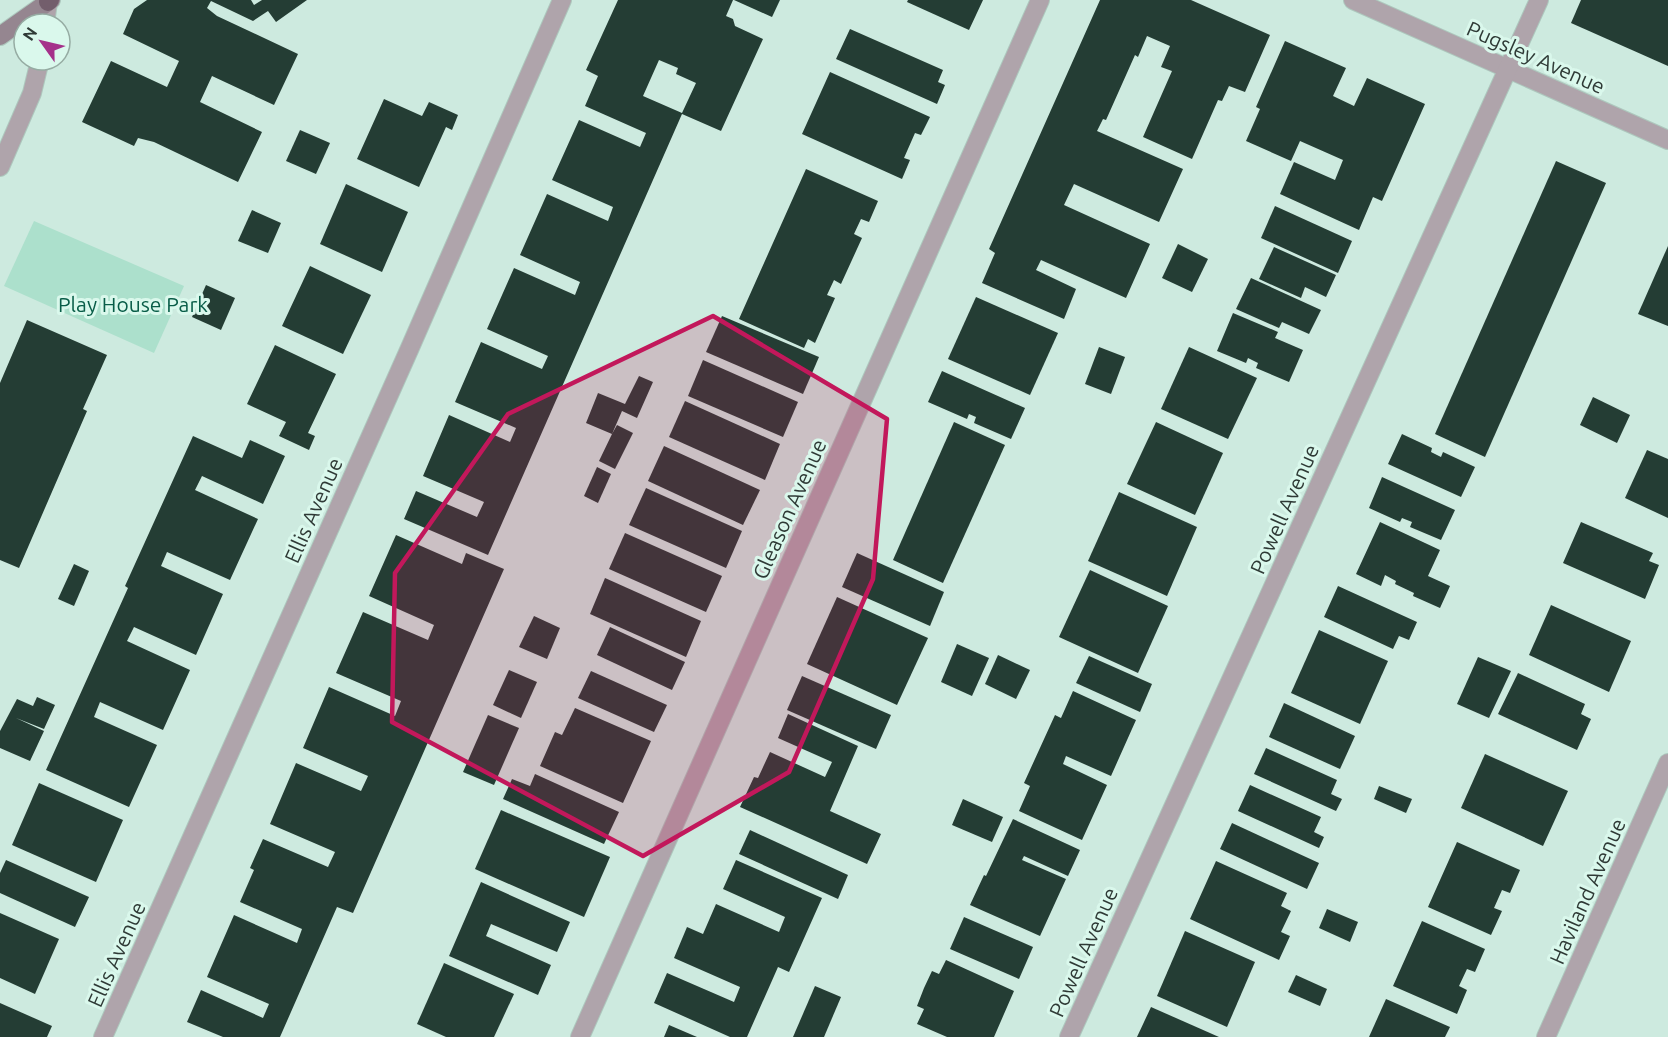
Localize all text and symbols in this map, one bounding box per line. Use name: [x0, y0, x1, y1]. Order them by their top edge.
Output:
north arrow: [12, 12, 72, 72]
street label: Pugsley Avenue: [1463, 16, 1609, 98]
text: N: [19, 24, 40, 44]
park label: Play House Park: [58, 292, 208, 316]
street label: Gleason Avenue: [747, 435, 831, 583]
street label: Powell Avenue: [1245, 441, 1323, 577]
street label: Ellis Avenue: [279, 454, 347, 566]
street label: Haviland Avenue: [1544, 814, 1630, 968]
street label: Powell Avenue: [1044, 884, 1122, 1020]
street label: Ellis Avenue: [82, 898, 150, 1010]

